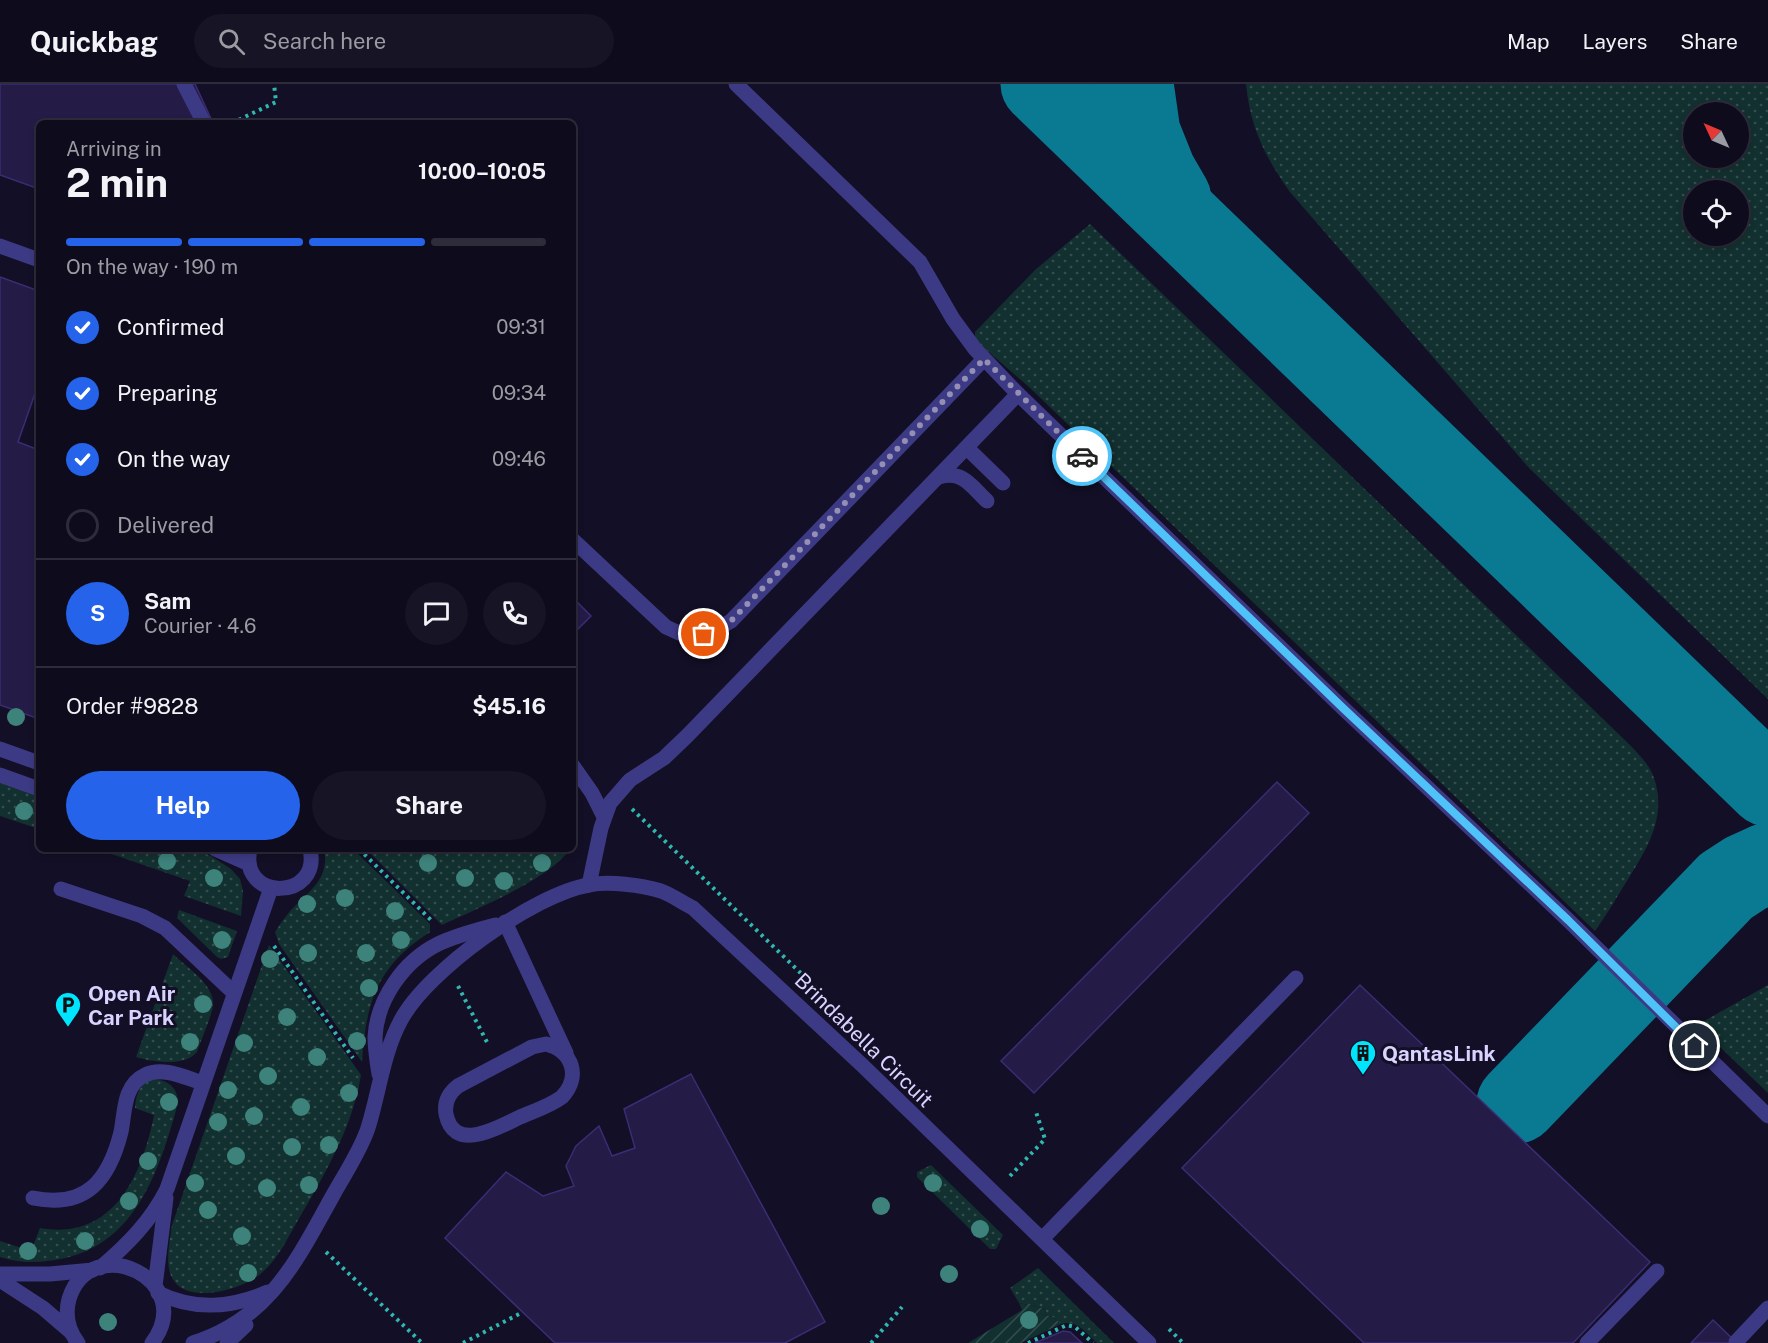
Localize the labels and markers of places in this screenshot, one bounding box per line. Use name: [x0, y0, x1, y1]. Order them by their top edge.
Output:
pin: [678, 608, 729, 659]
place label: Open Air Car Park: [88, 981, 176, 1030]
parking icon: Open Air Car Park: [53, 990, 83, 1028]
pin: [1669, 1020, 1720, 1071]
building icon: QantasLink: [1348, 1038, 1378, 1076]
place label: QantasLink: [1382, 1041, 1496, 1066]

